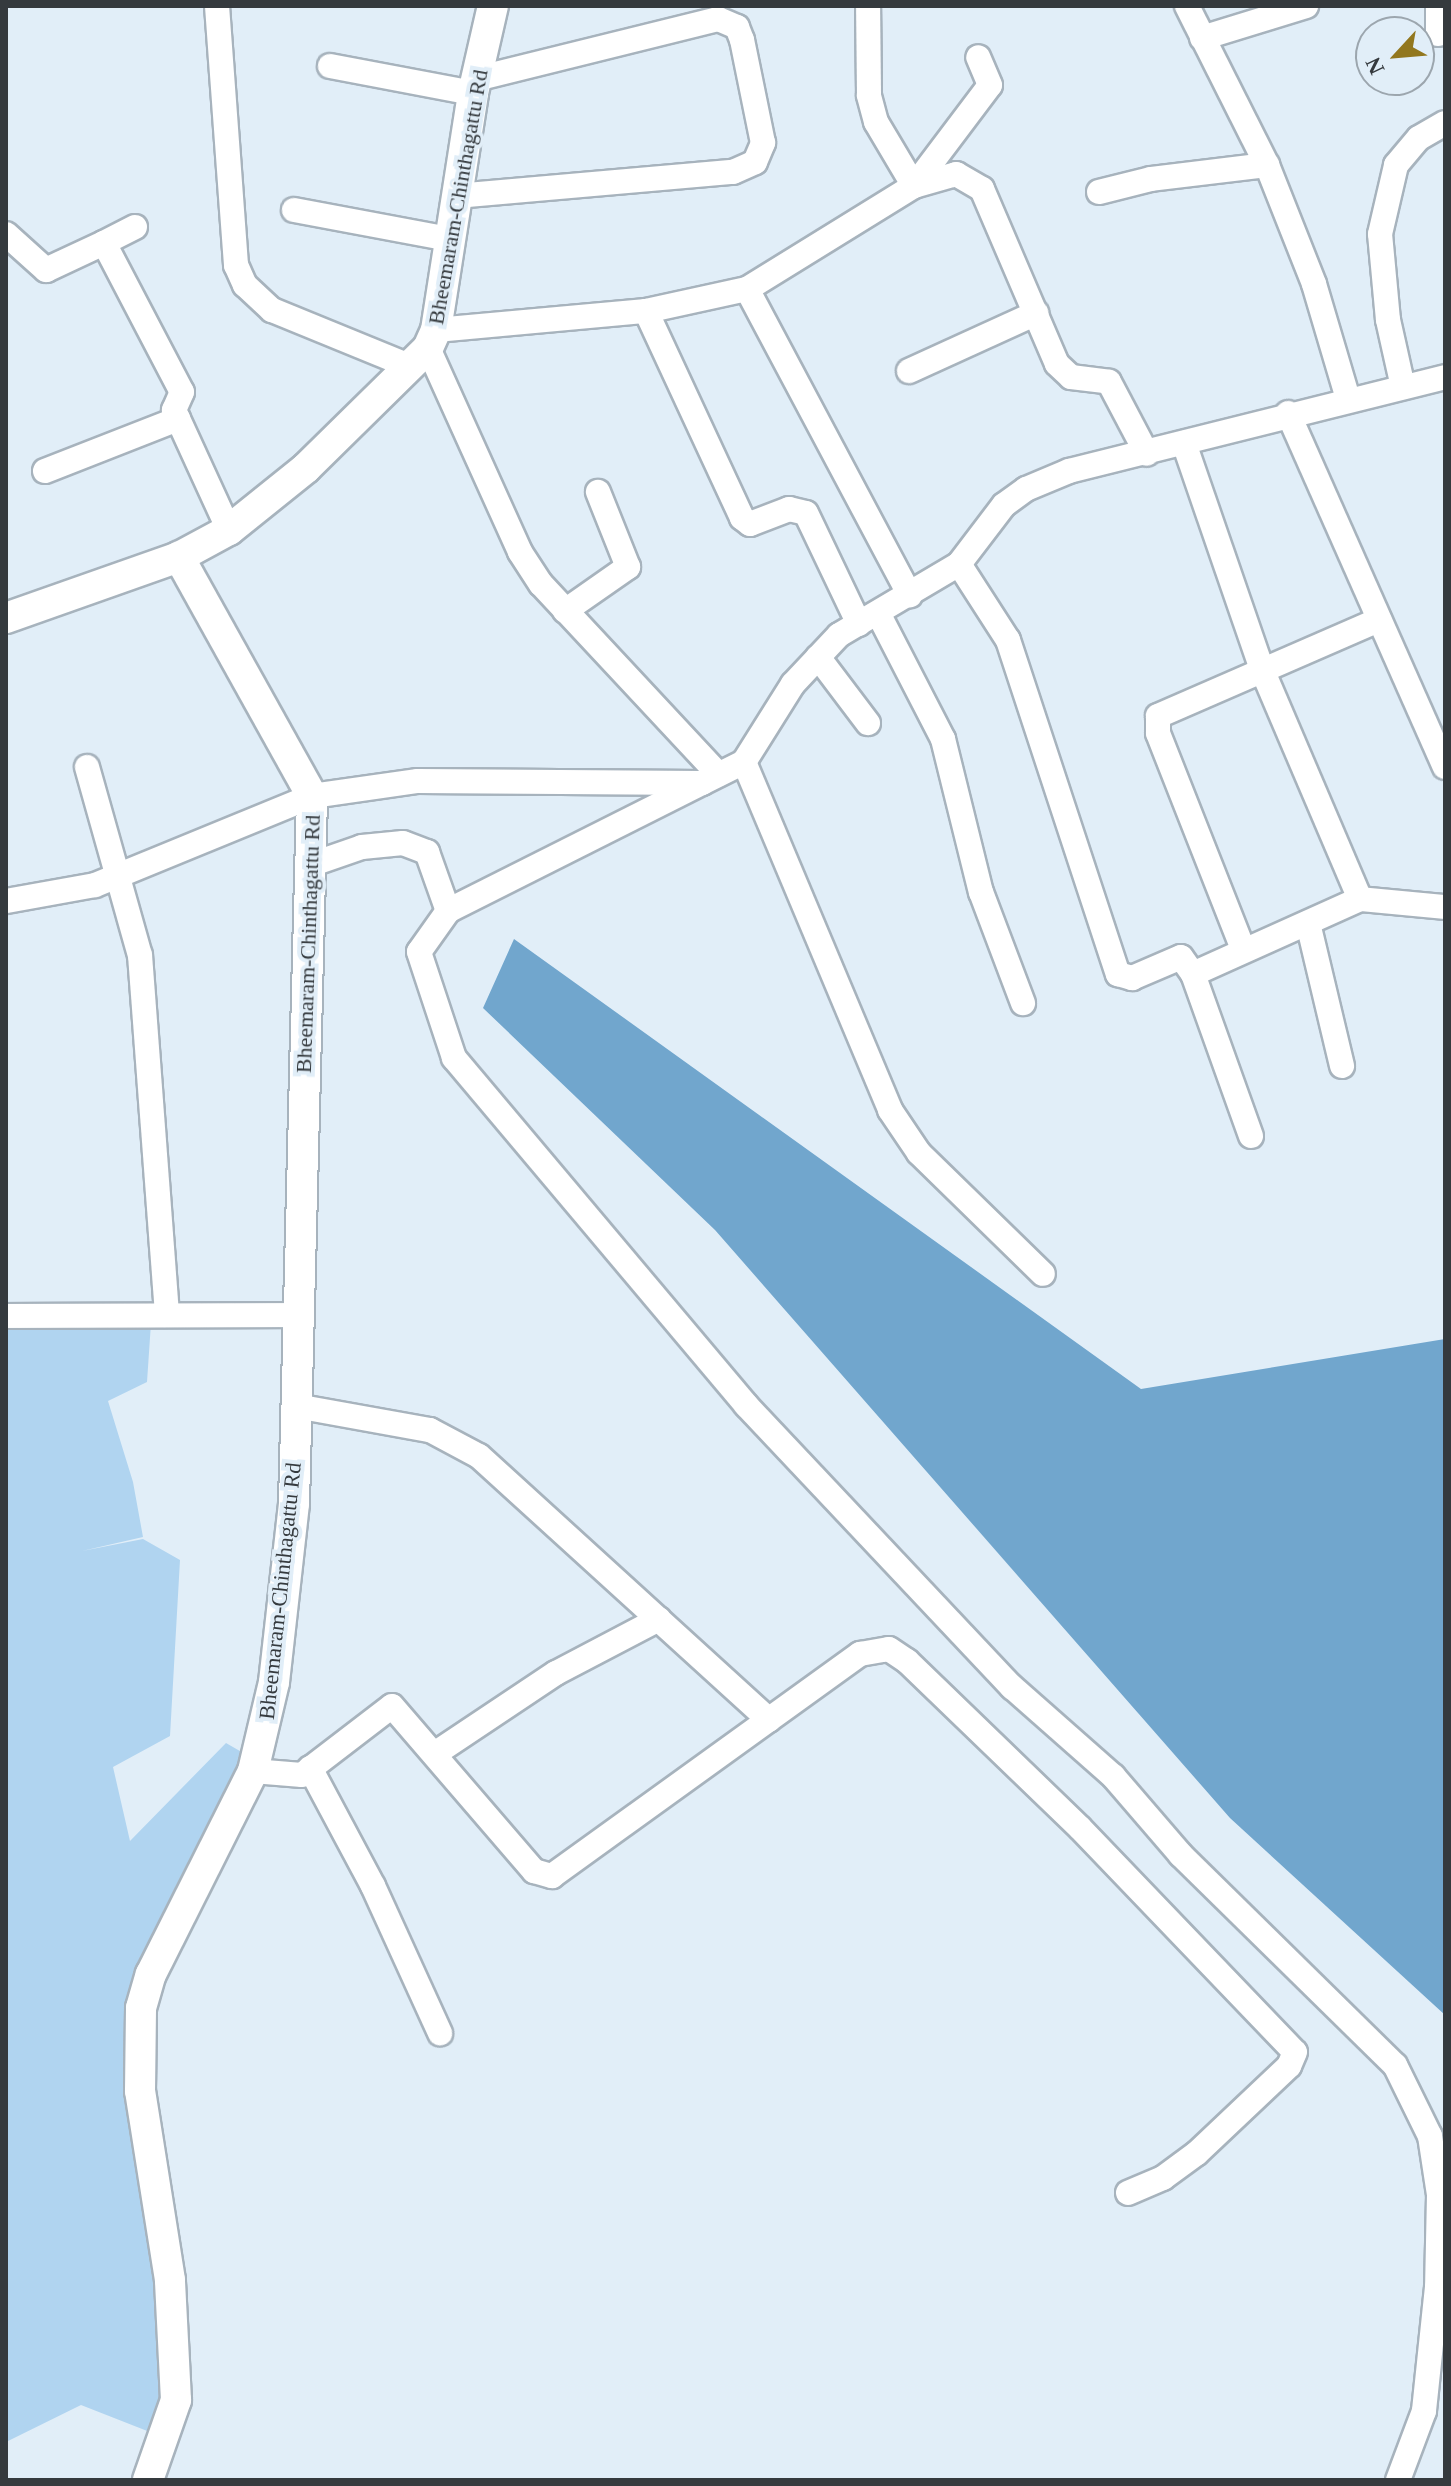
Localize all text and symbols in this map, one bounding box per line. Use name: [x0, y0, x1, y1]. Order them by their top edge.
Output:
north arrow: [1355, 16, 1435, 96]
text: N: [1360, 53, 1389, 78]
street label: Bheemaram-Chinthagattu Rd: [423, 67, 493, 327]
street label: Bheemaram-Chinthagattu Rd: [290, 814, 326, 1074]
street label: Bheemaram-Chinthagattu Rd: [253, 1461, 307, 1721]

